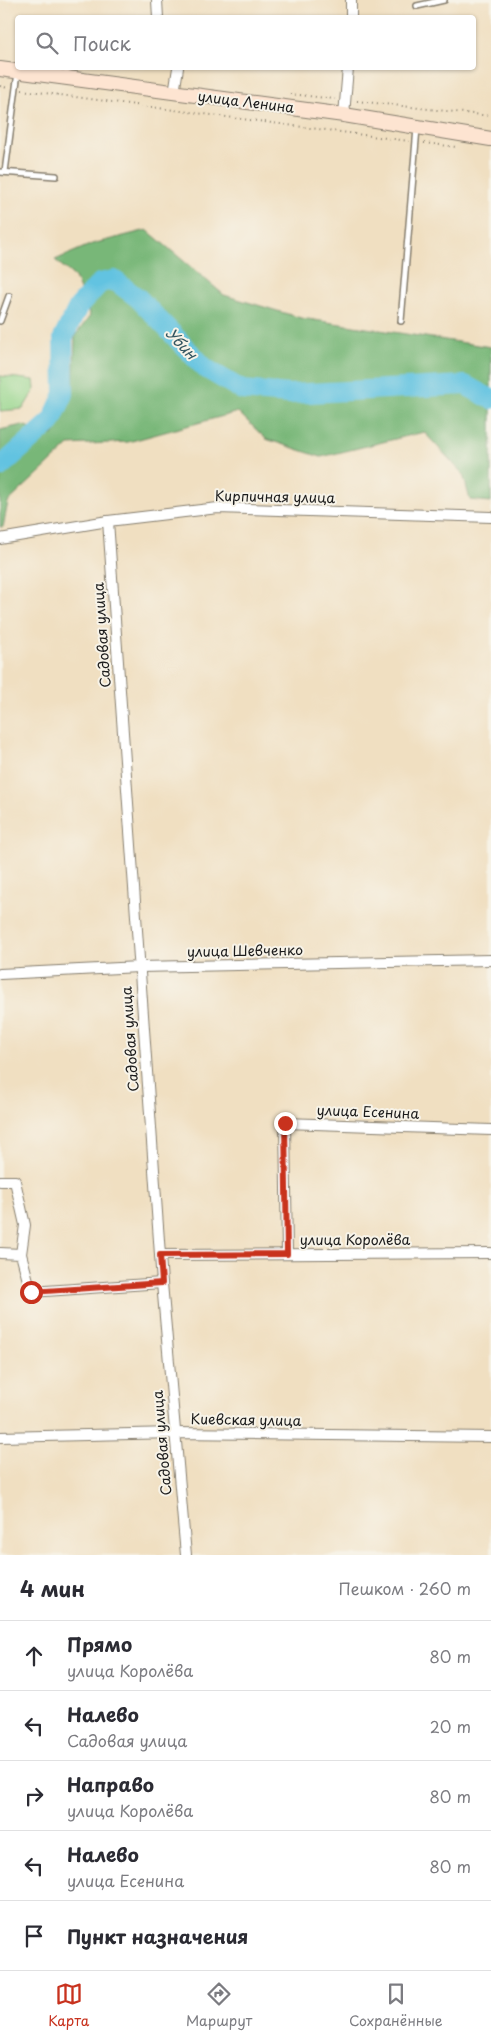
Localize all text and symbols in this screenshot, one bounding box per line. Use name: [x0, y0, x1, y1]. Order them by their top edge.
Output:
search box: [15, 15, 476, 70]
icon: search: [33, 29, 61, 57]
text: Поиск: [73, 29, 131, 57]
street label: улица Ленина: [197, 85, 296, 118]
water label: Убин: [161, 322, 204, 365]
street label: Кирпичная улица: [215, 485, 336, 508]
street label: Садовая улица: [87, 582, 116, 688]
street label: улица Шевченко: [187, 939, 303, 962]
street label: Садовая улица: [115, 986, 144, 1092]
street label: улица Есенина: [316, 1099, 420, 1124]
route end: [274, 1112, 297, 1135]
street label: улица Королёва: [300, 1229, 411, 1250]
route start: [20, 1281, 43, 1304]
street label: Садовая улица: [146, 1389, 177, 1496]
street label: Киевская улица: [190, 1408, 302, 1431]
text: 4 мин: [20, 1572, 85, 1604]
text: Пешком · 260 m: [338, 1576, 471, 1600]
text: Прямо: [67, 1630, 132, 1658]
icon: ahead: [20, 1642, 48, 1670]
text: 80 m: [429, 1644, 471, 1668]
text: улица Королёва: [67, 1658, 193, 1682]
text: Налево: [67, 1700, 139, 1728]
icon: left: [20, 1712, 48, 1740]
text: 20 m: [430, 1714, 471, 1738]
text: Садовая улица: [67, 1728, 187, 1752]
text: Направо: [67, 1770, 154, 1798]
icon: right: [20, 1782, 48, 1810]
text: 80 m: [429, 1784, 471, 1808]
text: улица Королёва: [67, 1798, 193, 1822]
text: Налево: [67, 1840, 139, 1868]
icon: left: [20, 1852, 48, 1880]
text: 80 m: [429, 1854, 471, 1878]
text: улица Есенина: [67, 1868, 184, 1892]
icon: arrive: [20, 1922, 48, 1950]
text: Пункт назначения: [67, 1922, 248, 1950]
tab: Карта: [48, 1980, 89, 2031]
tab: Маршрут: [186, 1980, 252, 2031]
tab: Сохранённые: [349, 1980, 443, 2031]

